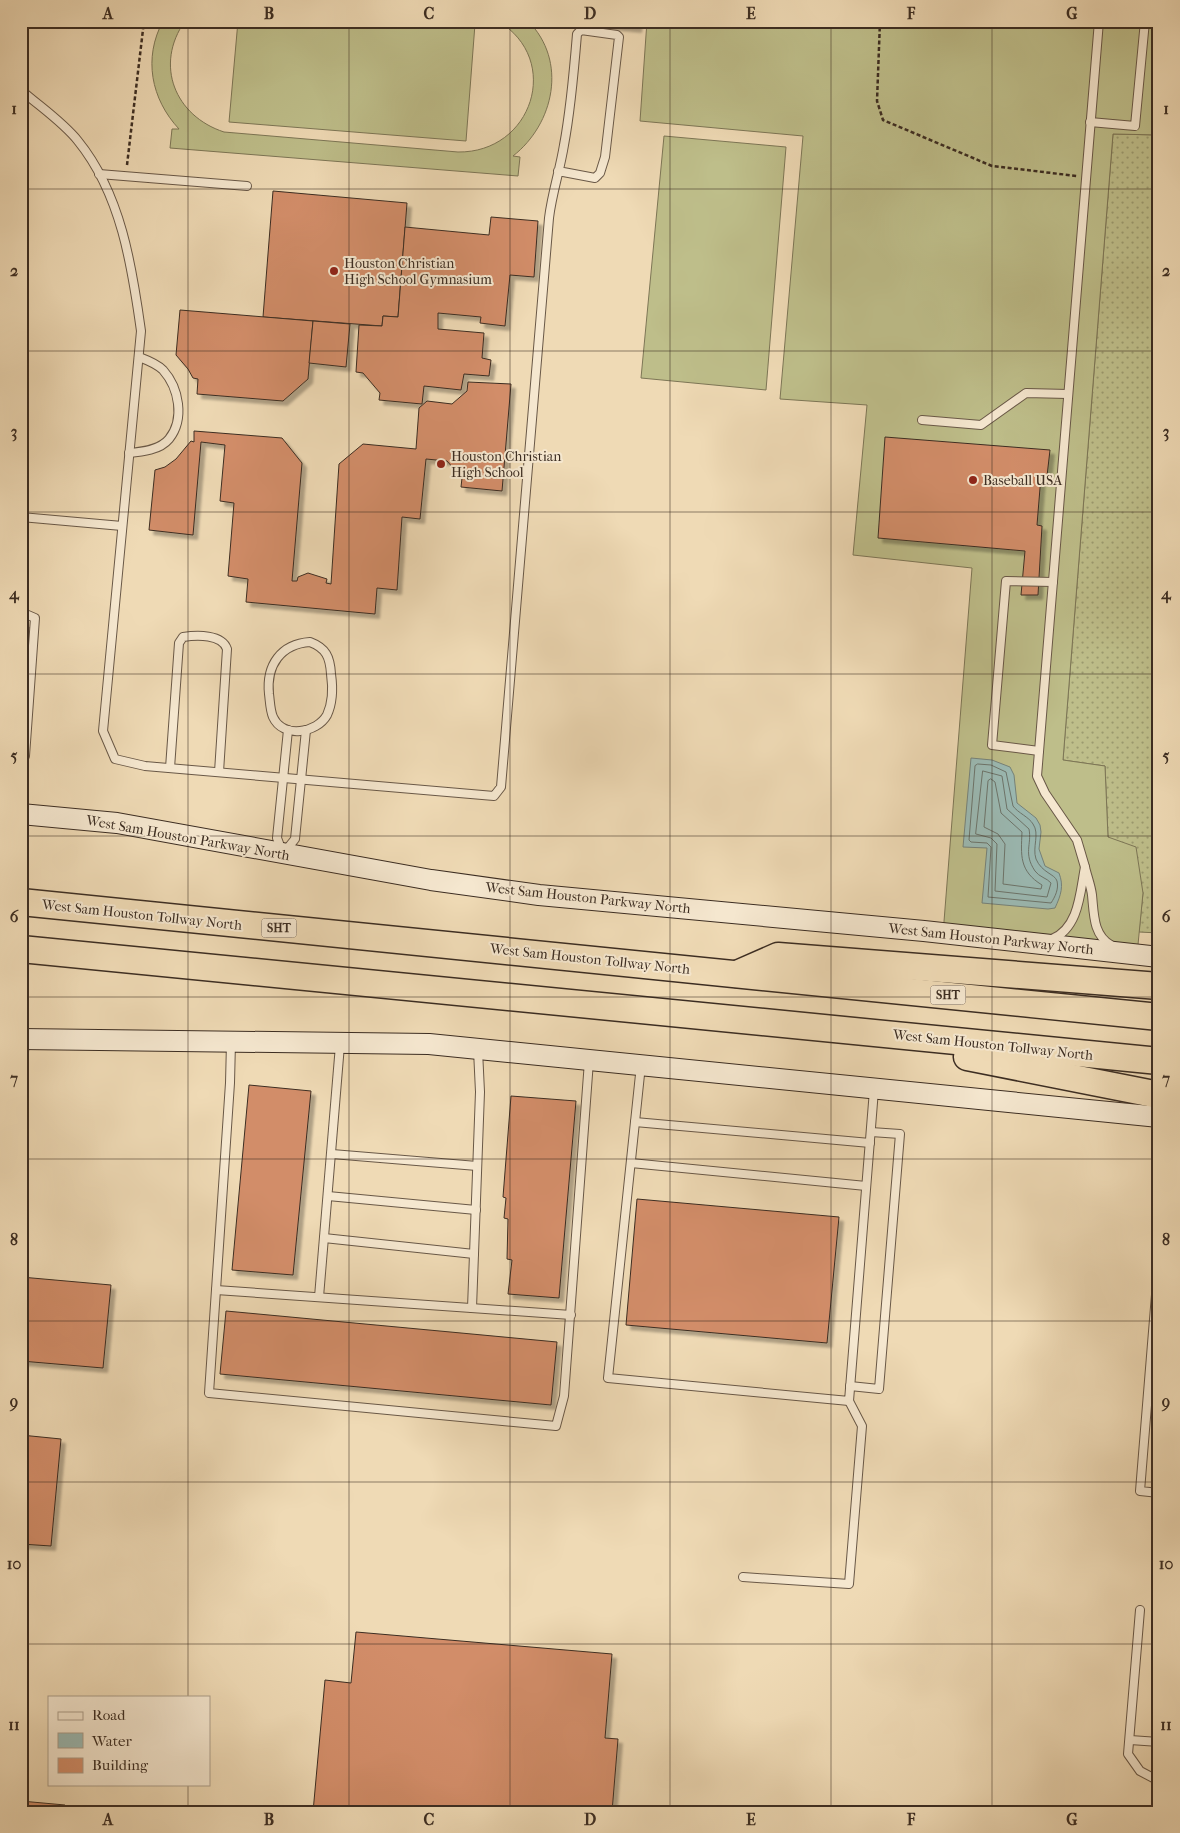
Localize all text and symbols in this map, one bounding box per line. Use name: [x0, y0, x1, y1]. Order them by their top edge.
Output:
text: A: [102, 4, 114, 23]
text: B: [264, 4, 274, 23]
text: C: [424, 4, 435, 23]
text: D: [584, 4, 596, 23]
text: E: [746, 4, 756, 23]
text: F: [906, 4, 916, 23]
text: G: [1066, 4, 1078, 23]
text: 1: [11, 99, 17, 118]
text: 1: [1163, 99, 1169, 118]
place label: Houston Christian High School Gymnasium: [344, 255, 492, 288]
text: 2: [10, 261, 18, 280]
text: 2: [1162, 261, 1170, 280]
marker: Houston Christian High School Gymnasium: [328, 265, 340, 277]
text: 3: [11, 422, 17, 442]
text: 3: [1163, 422, 1169, 442]
place label: Houston Christian High School: [451, 448, 561, 481]
marker: Houston Christian High School: [435, 458, 447, 470]
place label: Baseball USA: [983, 472, 1063, 489]
marker: Baseball USA: [967, 474, 979, 486]
text: 4: [8, 584, 20, 604]
text: 4: [1160, 584, 1172, 604]
text: 5: [11, 746, 18, 765]
text: 5: [1163, 746, 1170, 765]
street label: West Sam Houston Parkway North: [84, 812, 291, 864]
street label: West Sam Houston Parkway North: [483, 879, 692, 917]
street label: West Sam Houston Tollway North: [40, 896, 243, 934]
text: 6: [10, 907, 19, 926]
text: 6: [1162, 907, 1171, 926]
road number: SHT: [262, 918, 296, 938]
street label: West Sam Houston Parkway North: [886, 920, 1095, 958]
street label: West Sam Houston Tollway North: [488, 940, 691, 978]
road number: SHT: [930, 986, 966, 1004]
street label: West Sam Houston Tollway North: [891, 1026, 1094, 1064]
text: 7: [9, 1069, 18, 1088]
text: 7: [1161, 1069, 1170, 1088]
text: 8: [10, 1230, 18, 1249]
text: 8: [1162, 1230, 1170, 1249]
text: 9: [9, 1392, 18, 1412]
text: 9: [1161, 1392, 1170, 1412]
text: 10: [7, 1554, 21, 1573]
text: 10: [1159, 1554, 1173, 1573]
legend: [48, 1696, 210, 1786]
text: Road: [92, 1706, 126, 1724]
text: 11: [8, 1715, 20, 1734]
text: 11: [1160, 1715, 1172, 1734]
text: Water: [91, 1732, 132, 1750]
text: Building: [92, 1756, 149, 1774]
text: A: [102, 1810, 114, 1829]
text: B: [264, 1810, 274, 1829]
text: C: [424, 1810, 435, 1829]
text: D: [584, 1810, 596, 1829]
text: E: [746, 1810, 756, 1829]
text: F: [906, 1810, 916, 1829]
text: G: [1066, 1810, 1078, 1829]

